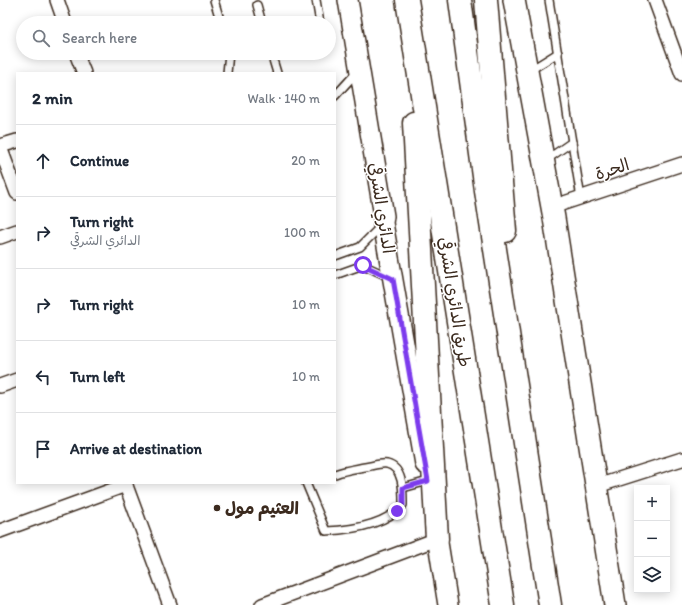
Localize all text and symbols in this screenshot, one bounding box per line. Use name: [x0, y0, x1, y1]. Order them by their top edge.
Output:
search box: [16, 16, 336, 60]
icon: search: [30, 27, 52, 49]
text: Search here: [62, 29, 137, 47]
text: 2 min: [32, 88, 72, 108]
text: Walk · 140 m: [248, 91, 320, 106]
icon: ahead: [32, 150, 54, 172]
text: Continue: [70, 152, 129, 170]
text: 20 m: [291, 153, 320, 168]
street label: الحرة: [592, 154, 632, 184]
street label: الدائري الشرقي: [362, 161, 400, 255]
text: Turn right: [70, 213, 134, 231]
icon: right: [32, 222, 54, 244]
text: 100 m: [284, 225, 320, 240]
text: الدائري الشرقي: [70, 233, 140, 248]
street label: طريق الدائري الشرقي: [432, 235, 476, 369]
route start: [354, 256, 372, 274]
icon: right: [32, 294, 54, 316]
text: Turn right: [70, 296, 134, 314]
text: 10 m: [292, 297, 320, 312]
icon: left: [32, 366, 54, 388]
text: Turn left: [70, 368, 125, 386]
text: 10 m: [292, 369, 320, 384]
icon: arrive: [32, 438, 54, 460]
text: Arrive at destination: [70, 440, 202, 458]
map controls: [634, 485, 670, 593]
button: +: [634, 485, 670, 521]
place label: العثيم مول: [225, 498, 299, 521]
route end: [388, 502, 406, 520]
marker: العثيم مول: [212, 503, 222, 513]
button: −: [634, 521, 670, 557]
button: layers: [634, 557, 670, 593]

